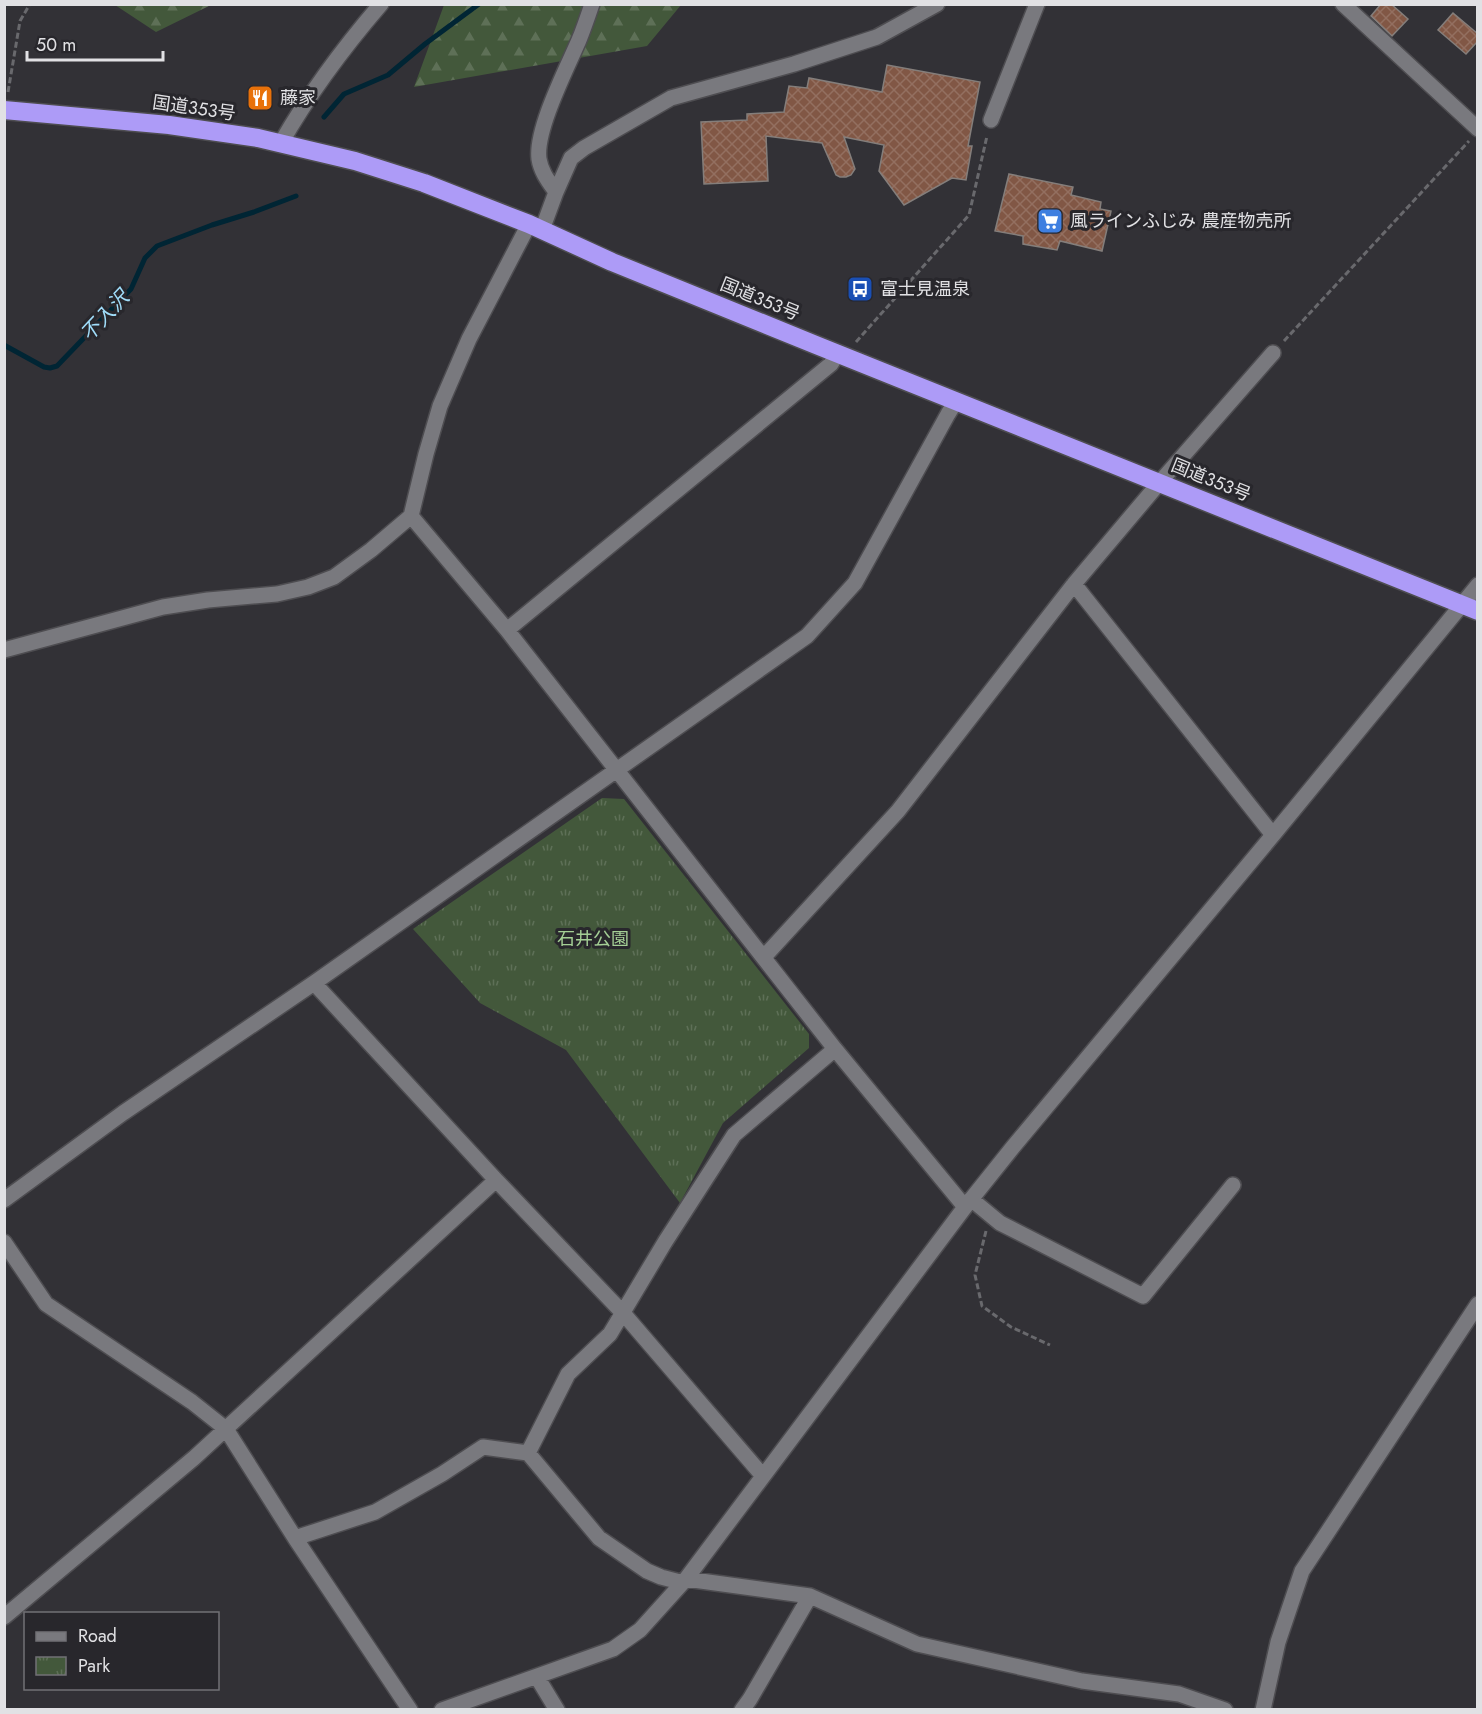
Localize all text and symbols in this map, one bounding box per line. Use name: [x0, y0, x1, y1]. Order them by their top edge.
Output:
scale bar: [27, 24, 164, 62]
text: 50 m: [36, 32, 76, 58]
restaurant icon: 藤家: [245, 83, 275, 113]
place label: 藤家: [280, 85, 316, 111]
street label: 国道353号: [151, 89, 237, 127]
supermarket icon: 風ラインふじみ 農産物売所: [1035, 206, 1065, 236]
place label: 風ラインふじみ 農産物売所: [1070, 208, 1291, 234]
street label: 国道353号: [716, 271, 804, 327]
bus stop icon: 富士見温泉: [845, 274, 875, 304]
place label: 富士見温泉: [880, 276, 970, 302]
water label: 不入沢: [74, 282, 138, 348]
street label: 国道353号: [1167, 452, 1255, 508]
park label: 石井公園: [557, 926, 629, 952]
legend: [24, 1612, 219, 1690]
text: Road: [78, 1623, 117, 1649]
text: Park: [78, 1653, 110, 1679]

